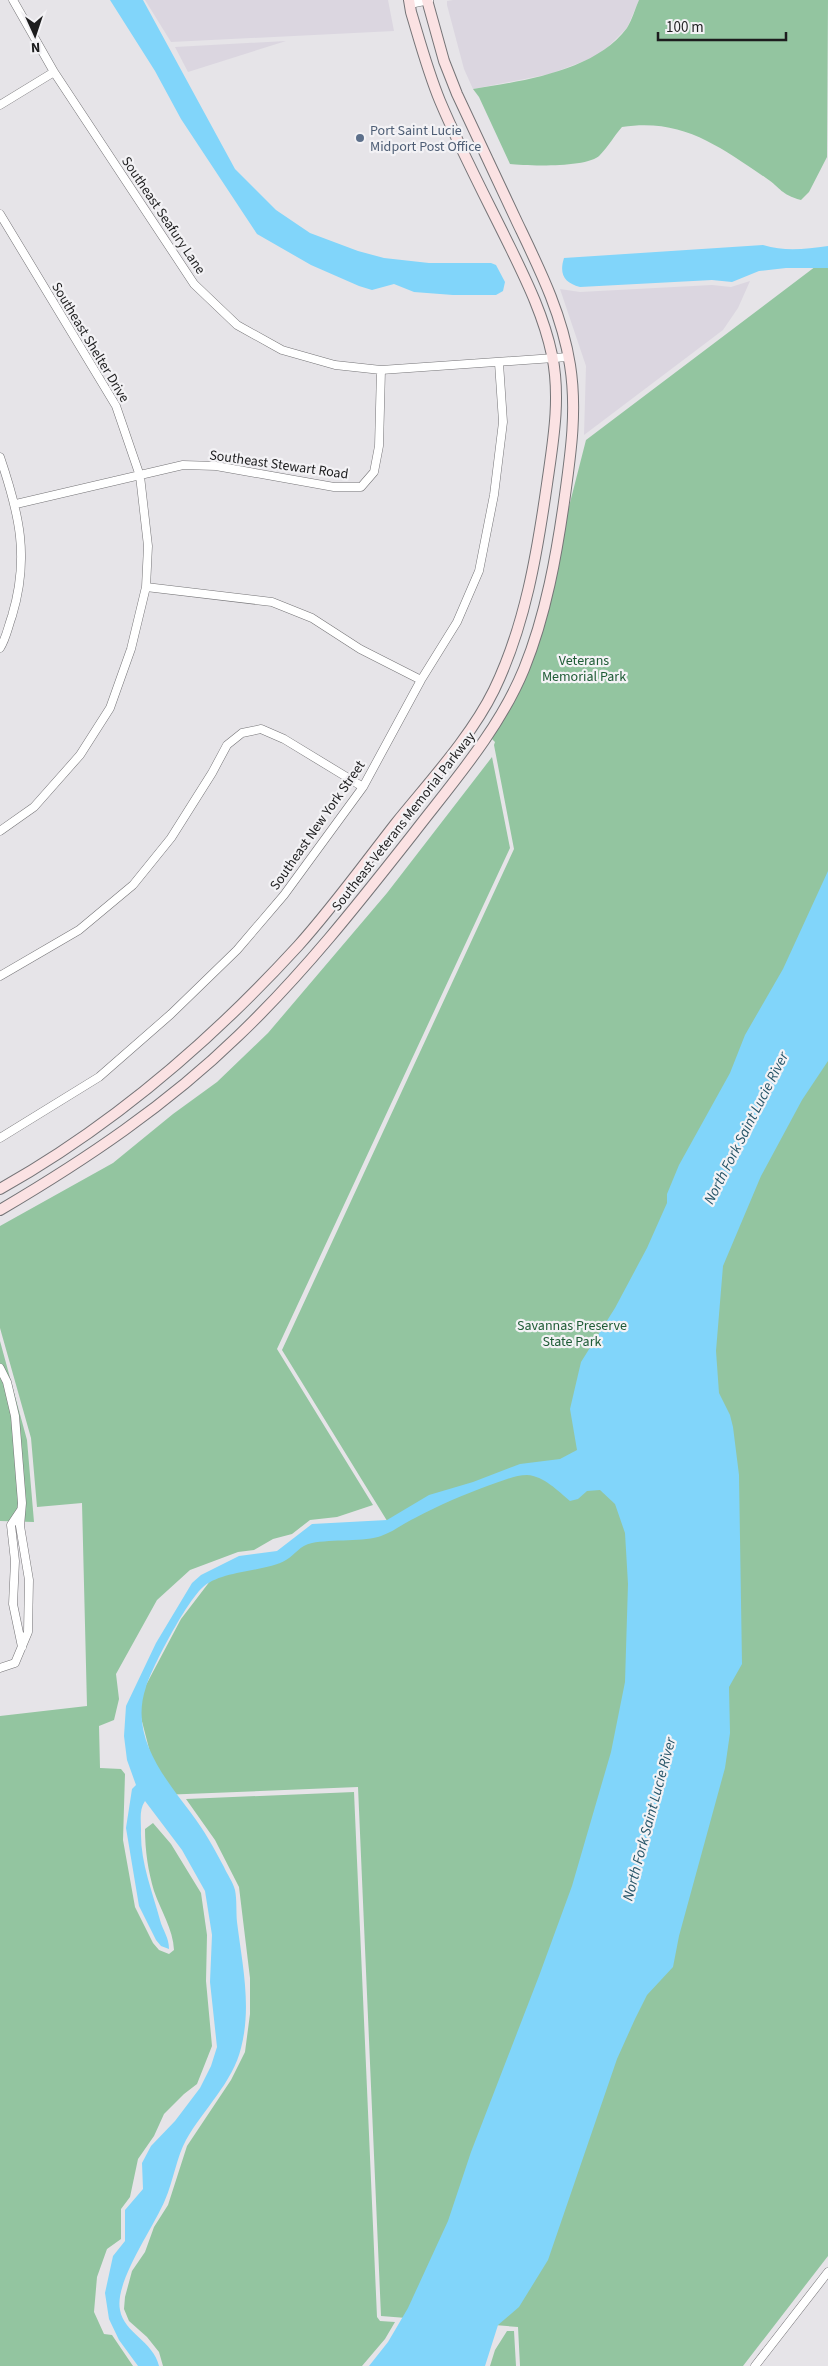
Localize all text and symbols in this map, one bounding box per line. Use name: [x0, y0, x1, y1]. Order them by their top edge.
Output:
north arrow: [10, 10, 60, 60]
scale bar: [658, 10, 786, 42]
text: 100 m: [666, 17, 704, 38]
text: N: [30, 37, 41, 57]
place label: Port Saint Lucie Midport Post Office: [370, 121, 481, 157]
marker: Port Saint Lucie Midport Post Office: [354, 132, 366, 144]
street label: Southeast Seafury Lane: [116, 153, 210, 278]
street label: Southeast Shelter Drive: [46, 279, 134, 406]
street label: Southeast Stewart Road: [208, 445, 350, 485]
park label: Veterans Memorial Park: [542, 651, 626, 687]
street label: Southeast Veterans Memorial Parkway: [327, 727, 481, 916]
street label: Southeast New York Street: [265, 756, 370, 894]
water label: North Fork Saint Lucie River: [699, 1048, 794, 1208]
park label: Savannas Preserve State Park: [517, 1316, 627, 1352]
water label: North Fork Saint Lucie River: [618, 1734, 682, 1903]

